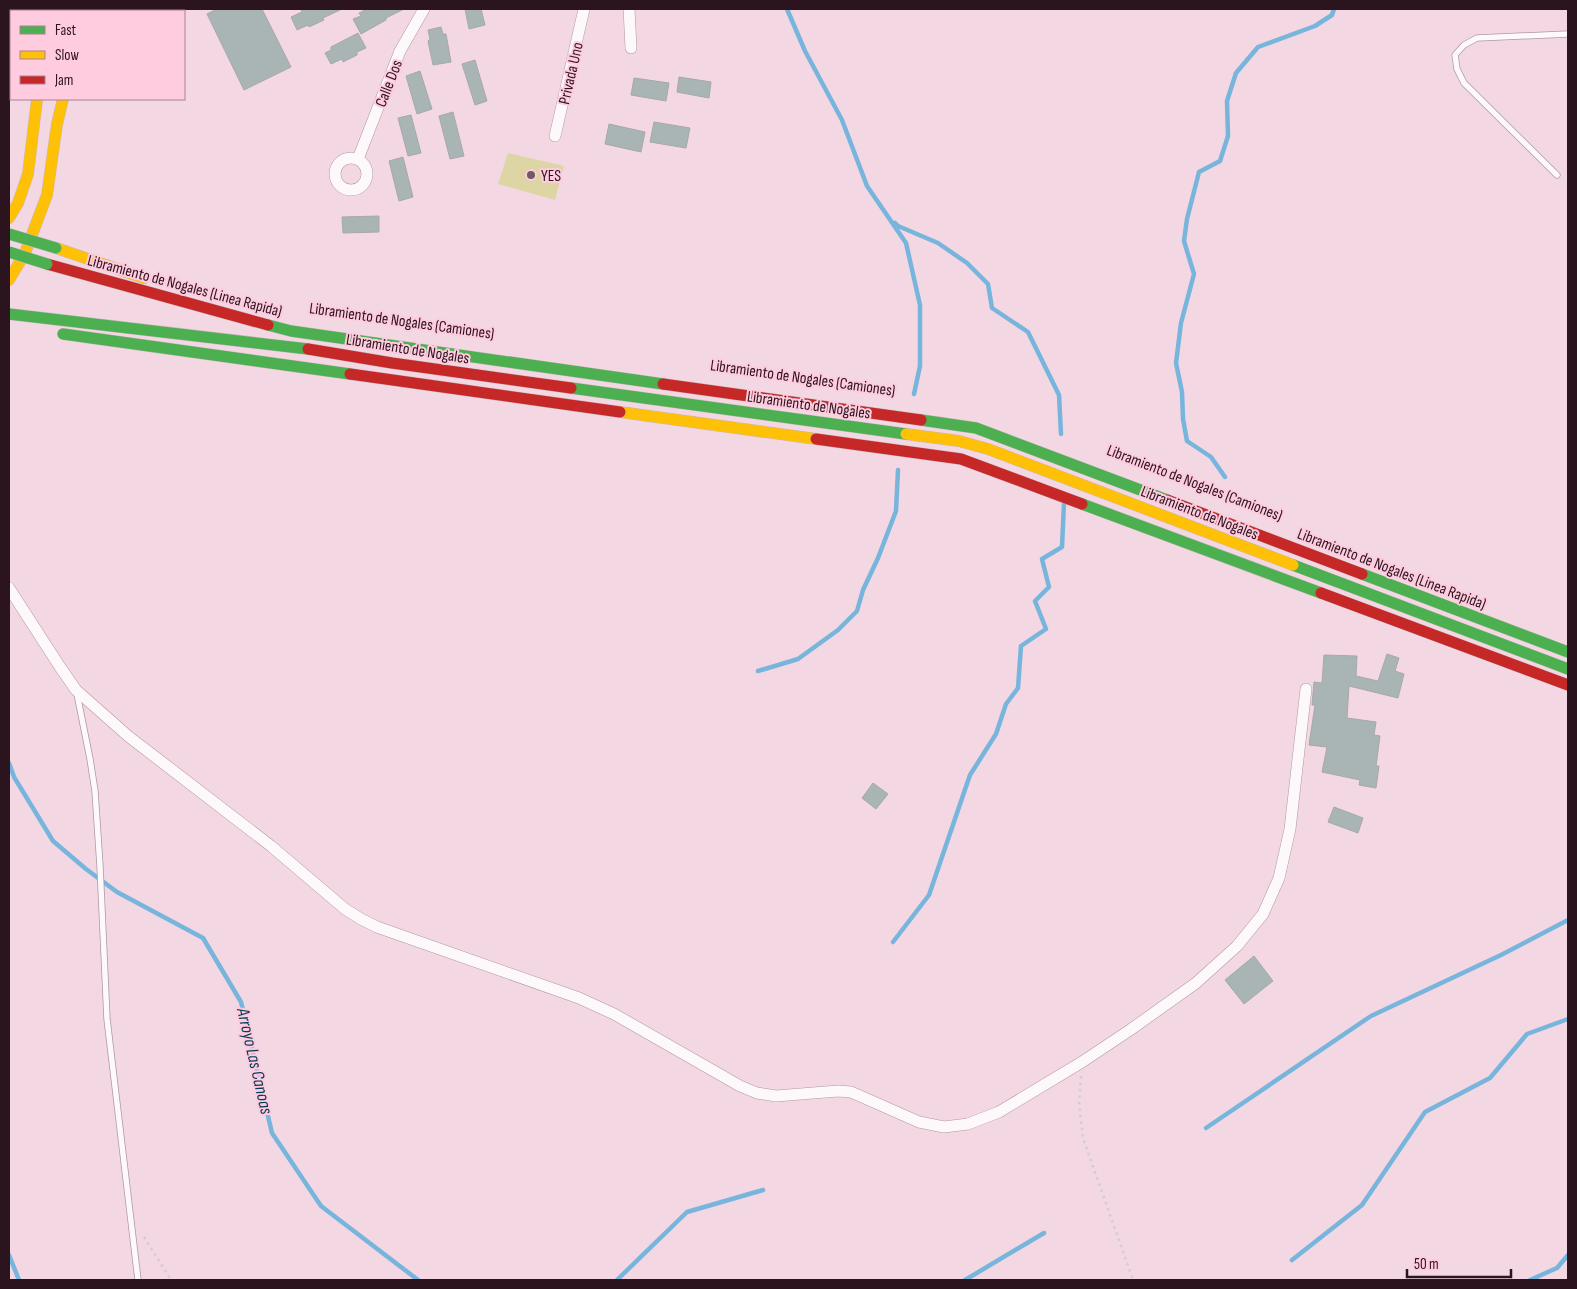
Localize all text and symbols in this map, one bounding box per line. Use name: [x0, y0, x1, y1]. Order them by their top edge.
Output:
legend: [10, 10, 185, 100]
text: Fast: [55, 21, 77, 40]
street label: Privada Uno: [555, 40, 588, 106]
text: Slow: [55, 46, 79, 65]
street label: Calle Dos: [372, 57, 407, 110]
text: Jam: [54, 71, 73, 90]
place label: YES: [541, 167, 561, 186]
marker: YES: [525, 169, 537, 181]
street label: Libramiento de Nogales (Linea Rapida): [85, 251, 284, 322]
street label: Libramiento de Nogales (Camiones): [308, 299, 495, 344]
street label: Libramiento de Nogales: [345, 330, 471, 369]
street label: Libramiento de Nogales (Camiones): [709, 356, 896, 401]
street label: Libramiento de Nogales: [746, 387, 872, 424]
street label: Libramiento de Nogales (Camiones): [1104, 440, 1286, 524]
street label: Libramiento de Nogales: [1138, 481, 1262, 543]
street label: Libramiento de Nogales (Linea Rapida): [1294, 525, 1489, 614]
water label: Arroyo Las Canoas: [232, 1005, 277, 1117]
scale bar: [1407, 1246, 1511, 1278]
text: 50 m: [1414, 1255, 1439, 1274]

